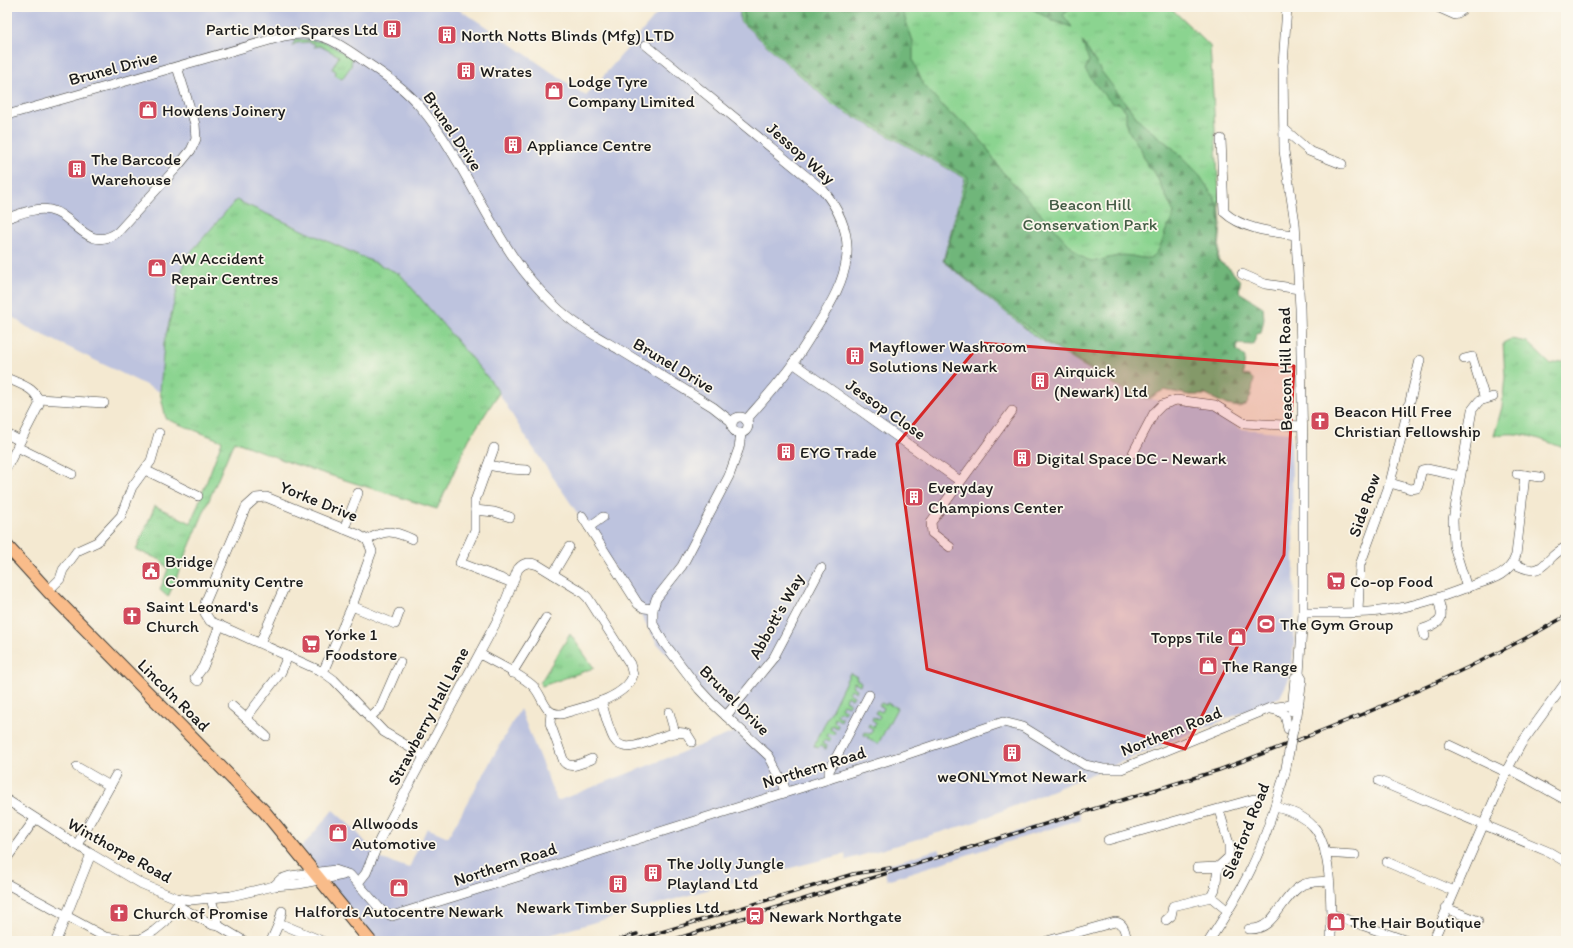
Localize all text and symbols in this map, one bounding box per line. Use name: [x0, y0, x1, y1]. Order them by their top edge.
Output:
building icon: Partic Motor Spares Ltd: [381, 18, 403, 40]
place label: Partic Motor Spares Ltd: [206, 19, 379, 39]
building icon: North Notts Blinds (Mfg) LTD: [436, 24, 458, 46]
place label: North Notts Blinds (Mfg) LTD: [461, 25, 674, 45]
street label: Brunel Drive: [66, 47, 160, 89]
building icon: Wrates: [455, 60, 477, 82]
place label: Wrates: [480, 61, 532, 81]
place label: Lodge Tyre Company Limited: [568, 71, 696, 111]
shop icon: Lodge Tyre Company Limited: [543, 80, 565, 102]
street label: Brunel Drive: [419, 88, 487, 174]
shop icon: Howdens Joinery: [137, 99, 159, 121]
place label: Howdens Joinery: [162, 100, 285, 120]
street label: Jessop Way: [763, 118, 839, 188]
building icon: Appliance Centre: [502, 134, 524, 156]
place label: Appliance Centre: [527, 135, 652, 155]
place label: The Barcode Warehouse: [91, 149, 181, 189]
building icon: The Barcode Warehouse: [66, 158, 88, 180]
park label: Beacon Hill Conservation Park: [1022, 194, 1158, 234]
place label: AW Accident Repair Centres: [171, 248, 278, 288]
shop icon: AW Accident Repair Centres: [146, 257, 168, 279]
street label: Beacon Hill Road: [1274, 307, 1296, 431]
street label: Brunel Drive: [630, 333, 718, 397]
place label: Mayflower Washroom Solutions Newark: [869, 336, 1026, 376]
building icon: Mayflower Washroom Solutions Newark: [844, 345, 866, 367]
place label: Airquick (Newark) Ltd: [1054, 361, 1148, 401]
building icon: Airquick (Newark) Ltd: [1029, 370, 1051, 392]
street label: Jessop Close: [842, 374, 930, 444]
place label: Beacon Hill Free Christian Fellowship: [1334, 401, 1481, 441]
church icon: Beacon Hill Free Christian Fellowship: [1309, 410, 1331, 432]
building icon: EYG Trade: [775, 441, 797, 463]
place label: EYG Trade: [800, 442, 877, 462]
building icon: Digital Space DC - Newark: [1011, 447, 1033, 469]
place label: Digital Space DC - Newark: [1036, 448, 1227, 468]
street label: Side Row: [1344, 470, 1384, 539]
street label: Yorke Drive: [277, 476, 361, 526]
place label: Everyday Champions Center: [928, 477, 1064, 517]
building icon: Everyday Champions Center: [903, 486, 925, 508]
place label: Bridge Community Centre: [165, 551, 304, 591]
public building icon: Bridge Community Centre: [140, 560, 162, 582]
street label: Abbott's Way: [744, 570, 808, 662]
supermarket icon: Co-op Food: [1325, 570, 1347, 592]
place label: Co-op Food: [1350, 571, 1433, 591]
place label: Saint Leonard's Church: [146, 596, 259, 636]
church icon: Saint Leonard's Church: [121, 605, 143, 627]
sports icon: The Gym Group: [1255, 613, 1277, 635]
place label: The Gym Group: [1280, 614, 1393, 634]
place label: Yorke 1 Foodstore: [325, 624, 397, 664]
shop icon: Topps Tile: [1226, 626, 1248, 648]
place label: Topps Tile: [1151, 627, 1223, 647]
supermarket icon: Yorke 1 Foodstore: [300, 633, 322, 655]
street label: Strawberry Hall Lane: [383, 643, 473, 789]
street label: Lincoln Road: [134, 655, 214, 735]
shop icon: The Range: [1197, 655, 1219, 677]
place label: The Range: [1222, 656, 1298, 676]
street label: Brunel Drive: [696, 661, 774, 739]
street label: Northern Road: [1118, 701, 1225, 760]
street label: Northern Road: [760, 742, 869, 792]
building icon: weONLYmot Newark: [1001, 742, 1023, 764]
place label: weONLYmot Newark: [937, 766, 1087, 786]
street label: Sleaford Road: [1217, 780, 1273, 882]
street label: Winthorpe Road: [64, 813, 176, 887]
place label: Allwoods Automotive: [352, 813, 436, 853]
shop icon: Allwoods Automotive: [327, 822, 349, 844]
street label: Northern Road: [451, 838, 560, 890]
place label: The Jolly Jungle Playland Ltd: [667, 853, 784, 893]
building icon: The Jolly Jungle Playland Ltd: [642, 862, 664, 884]
building icon: Newark Timber Supplies Ltd: [607, 873, 629, 895]
shop icon: Halfords Autocentre Newark: [388, 877, 410, 899]
place label: Newark Timber Supplies Ltd: [516, 897, 720, 917]
place label: Halfords Autocentre Newark: [295, 901, 504, 921]
church icon: Church of Promise: [108, 902, 130, 924]
place label: Church of Promise: [133, 903, 268, 923]
station icon: Newark Northgate: [744, 905, 766, 927]
place label: Newark Northgate: [769, 906, 902, 926]
shop icon: The Hair Boutique: [1325, 911, 1347, 933]
place label: The Hair Boutique: [1350, 912, 1481, 932]

